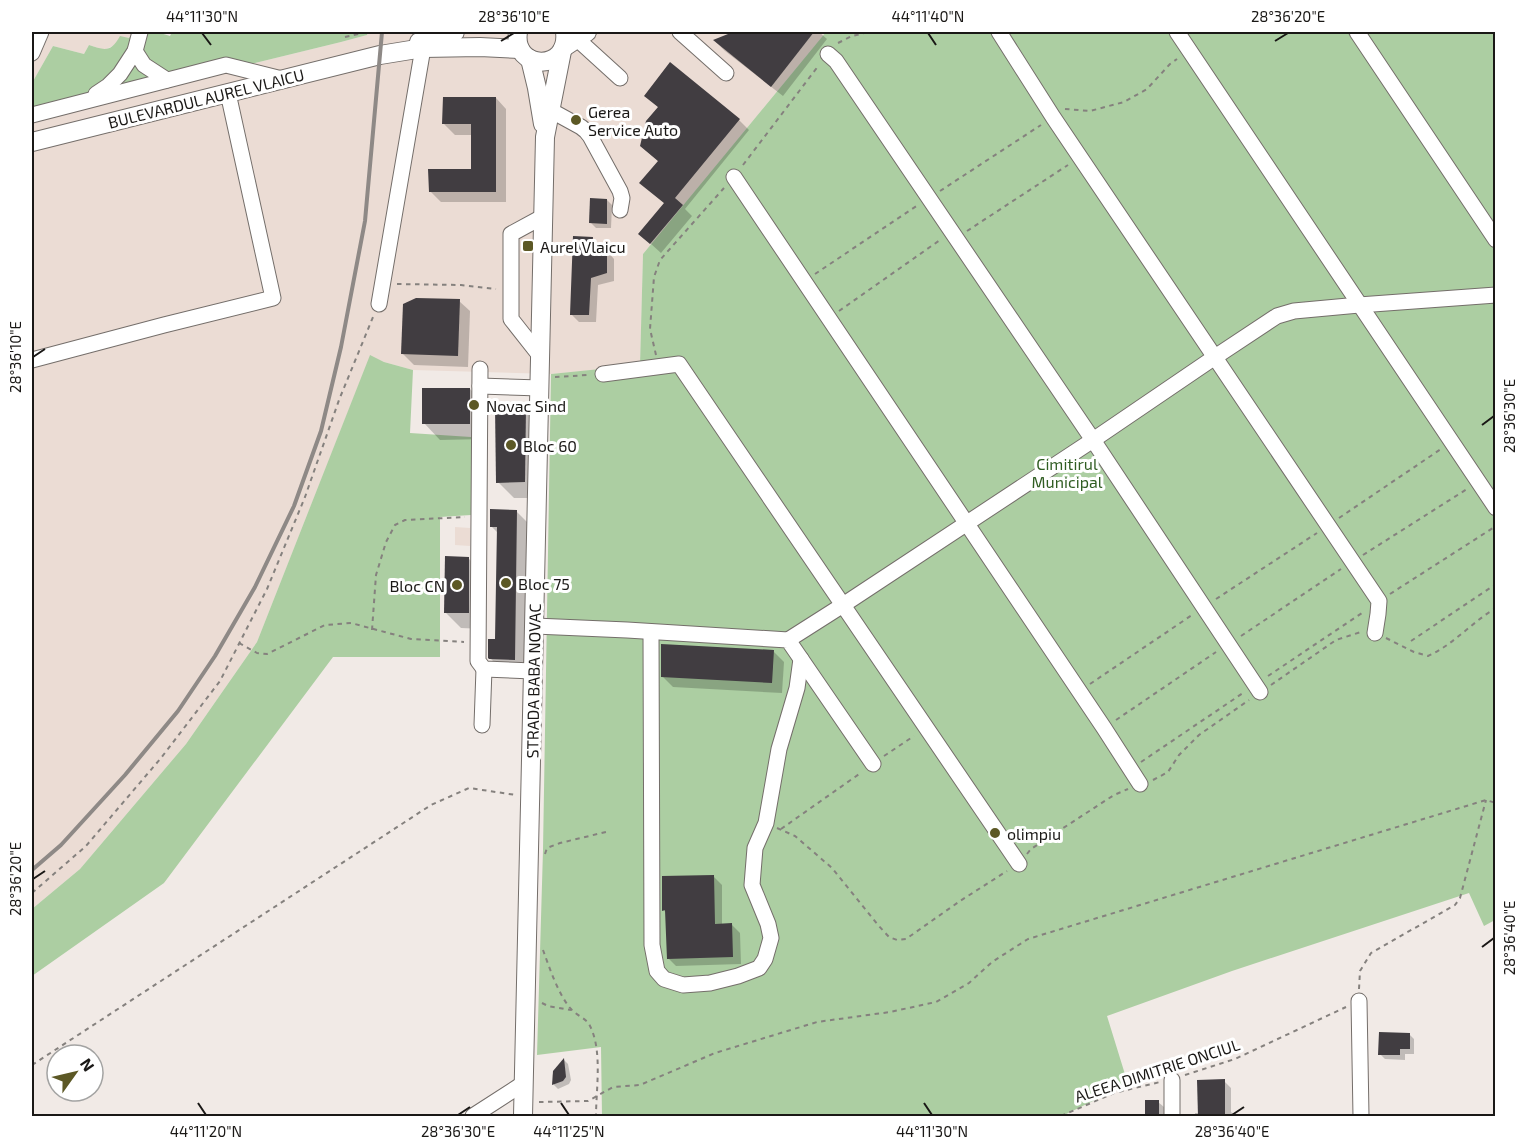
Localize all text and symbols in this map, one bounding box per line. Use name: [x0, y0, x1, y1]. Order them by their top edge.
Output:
text: 44°11'30"N: [166, 7, 238, 25]
text: 28°36'10"E: [478, 7, 550, 25]
text: 44°11'40"N: [892, 7, 964, 25]
text: 28°36'20"E: [1251, 7, 1325, 25]
street label: BULEVARDUL AUREL VLAICU: [106, 64, 306, 132]
place label: Gerea Service Auto: [588, 102, 678, 139]
marker: Gerea Service Auto: [569, 113, 583, 127]
place label: Aurel Vlaicu: [540, 237, 626, 256]
marker: Aurel Vlaicu: [521, 239, 535, 253]
text: 28°36'10"E: [6, 321, 24, 393]
text: 28°36'30"E: [1500, 379, 1518, 453]
place label: Novac Sind: [486, 396, 566, 415]
marker: Novac Sind: [467, 398, 481, 412]
place label: Bloc 60: [523, 436, 577, 455]
marker: Bloc 60: [504, 438, 518, 452]
park label: Cimitirul Municipal: [1031, 454, 1103, 491]
place label: Bloc 75: [518, 574, 570, 593]
place label: Bloc CN: [389, 576, 445, 595]
marker: Bloc 75: [499, 576, 513, 590]
marker: Bloc CN: [450, 578, 464, 592]
street label: STRADA BABA NOVAC: [522, 603, 544, 759]
place label: olimpiu: [1007, 824, 1061, 843]
marker: olimpiu: [988, 826, 1002, 840]
text: 28°36'20"E: [6, 842, 24, 916]
text: 28°36'40"E: [1500, 901, 1518, 975]
street label: ALEEA DIMITRIE ONCIUL: [1072, 1034, 1242, 1106]
north arrow: [45, 1043, 105, 1103]
text: N: [77, 1054, 99, 1074]
text: 44°11'20"N: [170, 1122, 242, 1140]
text: 28°36'30"E: [421, 1122, 495, 1140]
text: 44°11'25"N: [533, 1122, 605, 1140]
text: 44°11'30"N: [896, 1122, 968, 1140]
text: 28°36'40"E: [1195, 1122, 1269, 1140]

